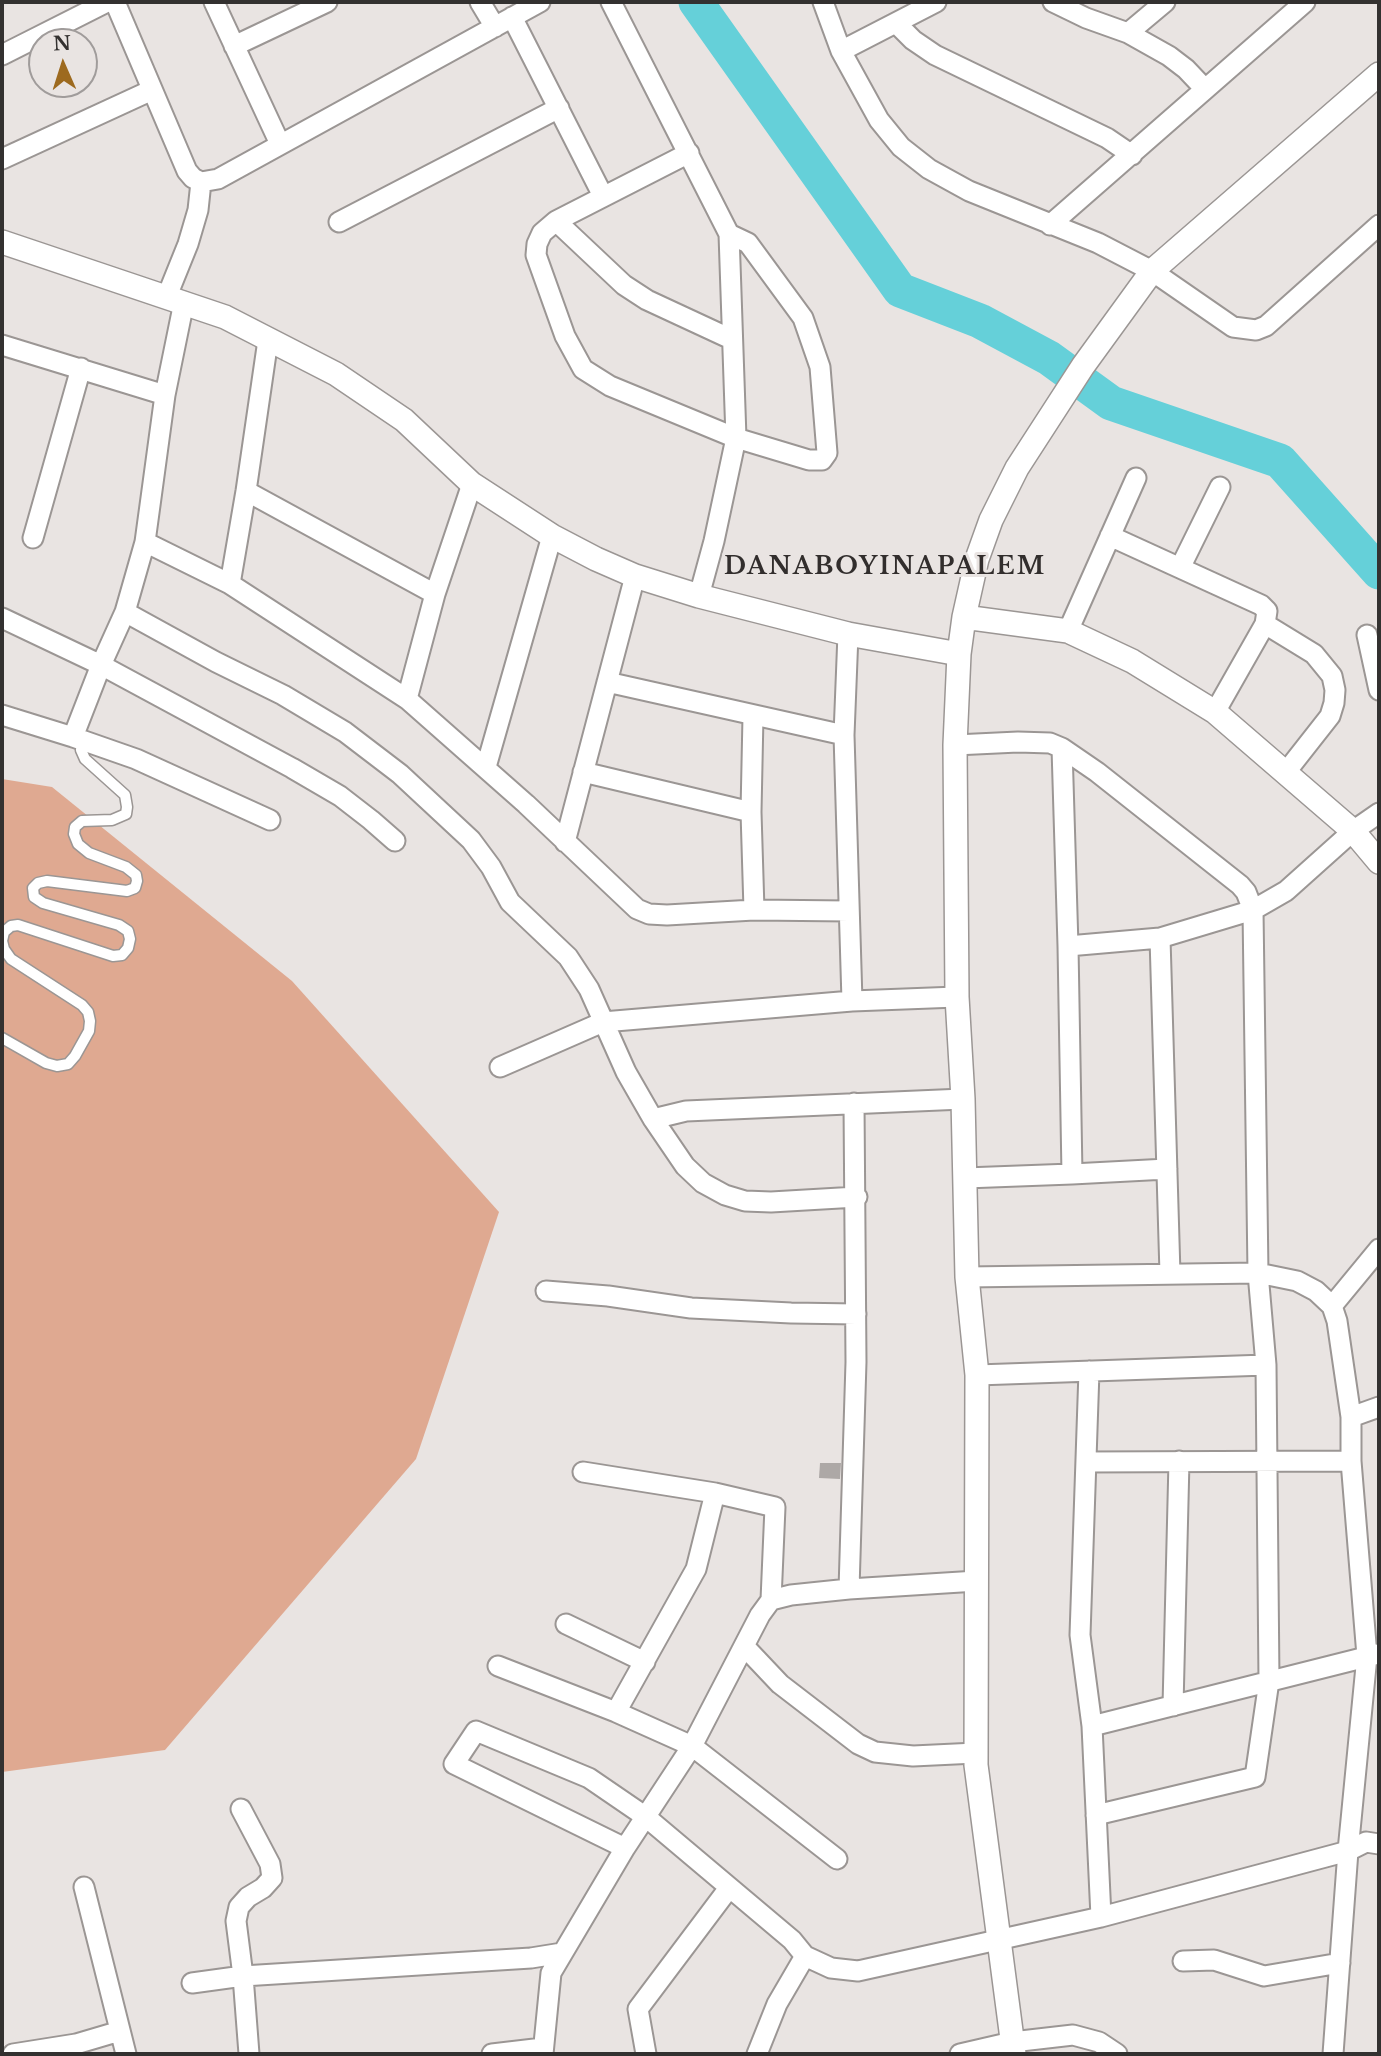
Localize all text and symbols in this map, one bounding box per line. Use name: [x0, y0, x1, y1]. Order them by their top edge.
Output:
north arrow: [28, 28, 98, 98]
text: N: [52, 32, 72, 55]
district label: DANABOYINAPALEM: [726, 553, 1044, 581]

